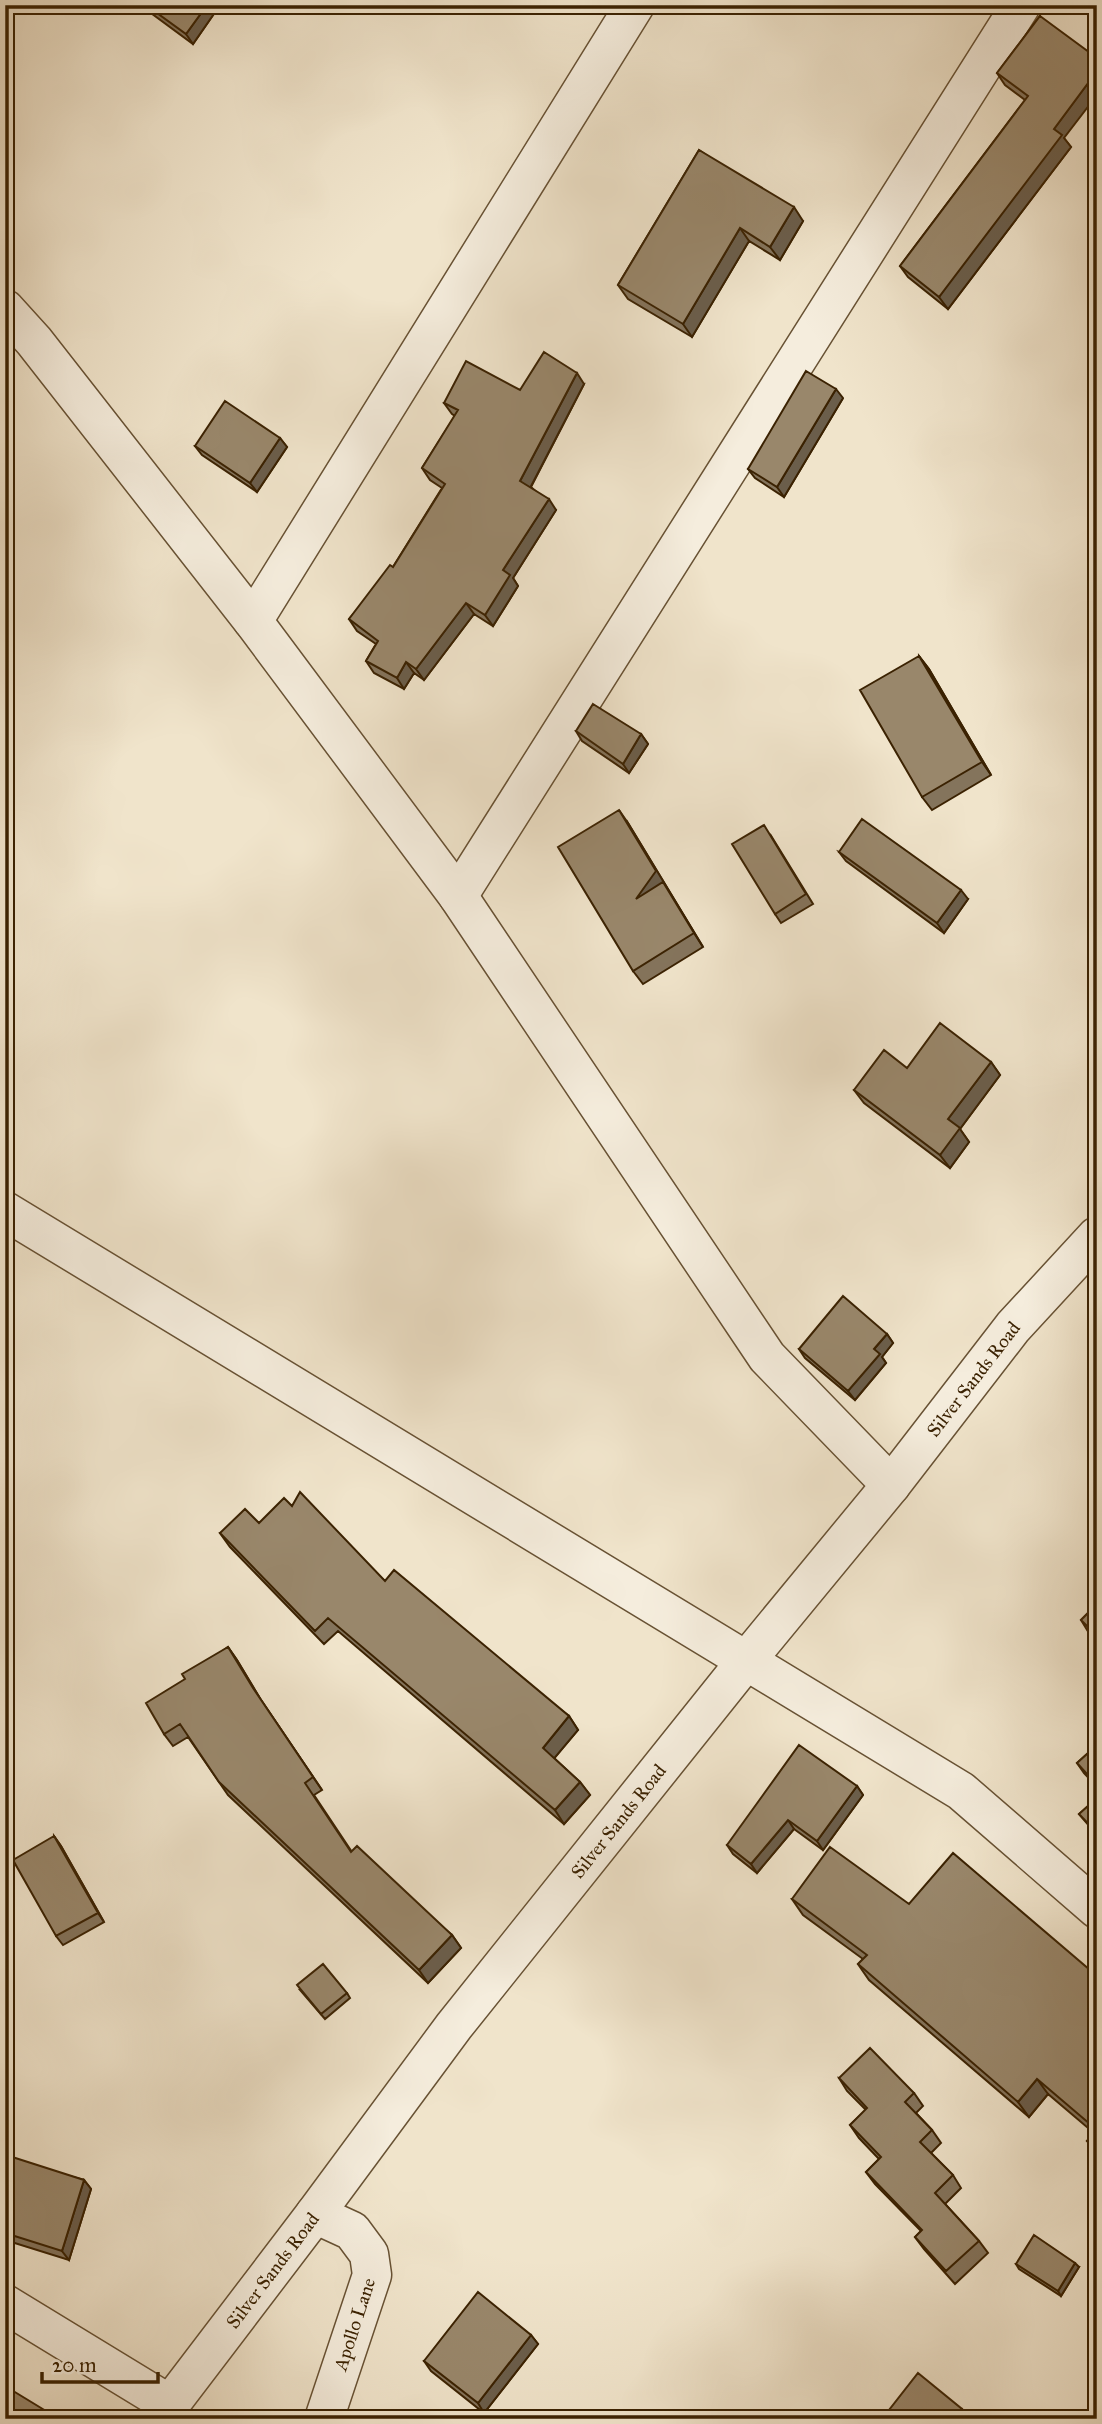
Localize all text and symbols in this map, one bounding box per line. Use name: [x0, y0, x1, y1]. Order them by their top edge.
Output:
street label: Silver Sands Road: [922, 1317, 1025, 1441]
street label: Silver Sands Road: [566, 1759, 671, 1883]
street label: Silver Sands Road: [221, 2208, 324, 2333]
street label: Apollo Lane: [328, 2275, 380, 2374]
scale bar: [42, 2340, 158, 2384]
text: 20 m: [52, 2352, 97, 2378]

